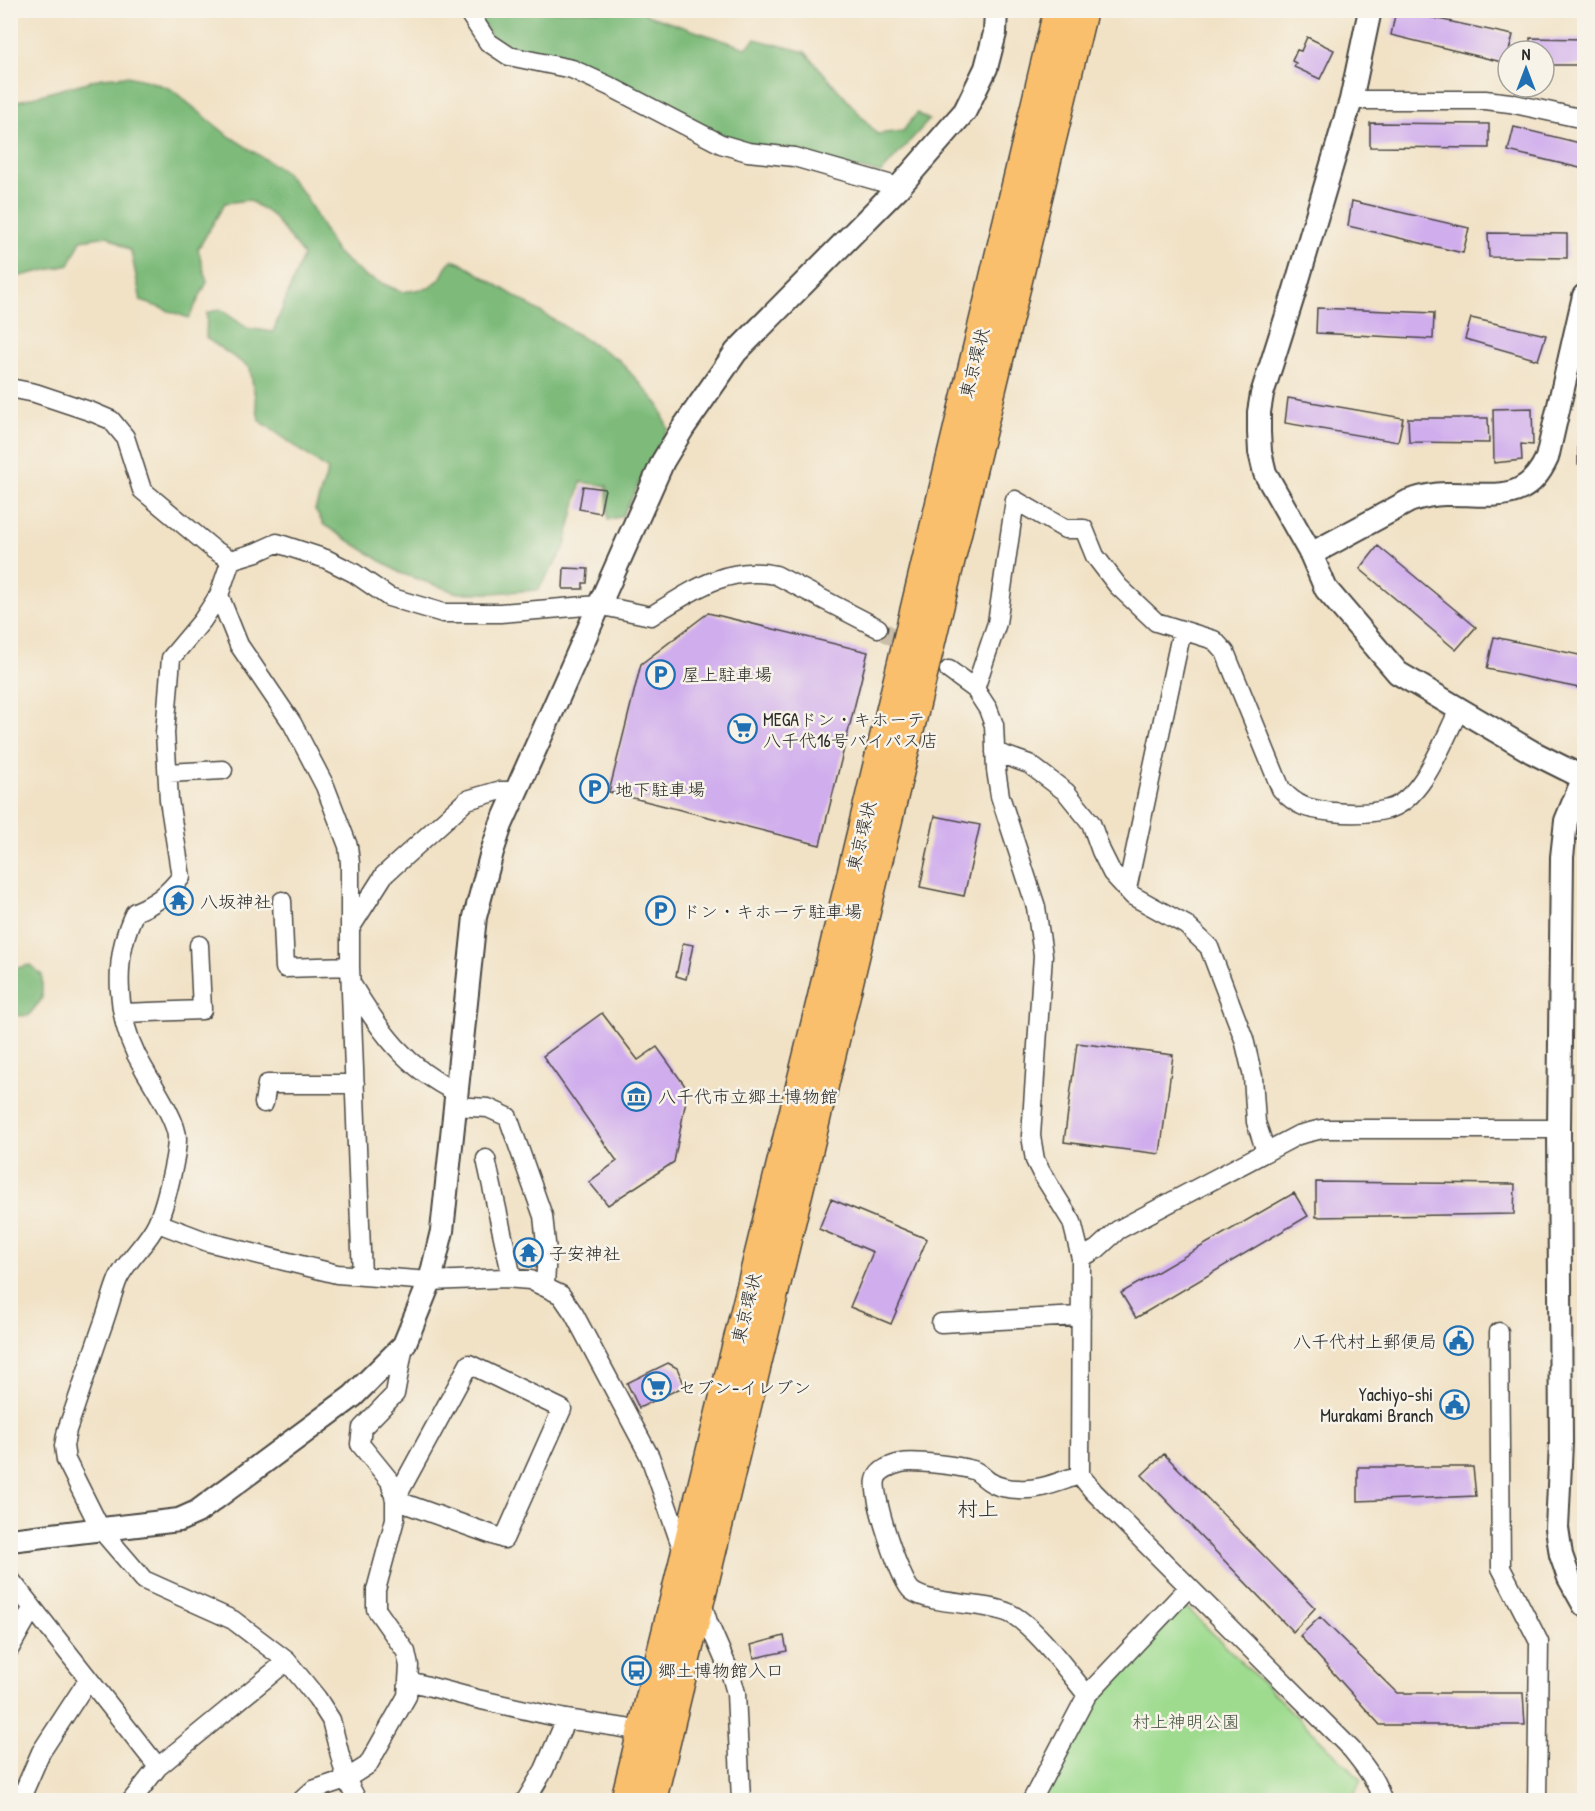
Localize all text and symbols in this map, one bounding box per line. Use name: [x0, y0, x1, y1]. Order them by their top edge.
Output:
north arrow: [1496, 39, 1556, 99]
text: N: [1522, 43, 1531, 65]
street label: 東京環状: [953, 325, 995, 401]
parking icon: 屋上駐車場: [645, 658, 677, 690]
place label: 屋上駐車場: [682, 662, 772, 687]
place label: MEGAドン・キホーテ 八千代16号バイパス店: [763, 707, 938, 753]
supermarket icon: MEGAドン・キホーテ 八千代16号バイパス店: [726, 713, 758, 745]
parking icon: 地下駐車場: [578, 773, 610, 805]
place label: 地下駐車場: [615, 777, 705, 802]
street label: 東京環状: [840, 798, 882, 874]
temple icon: 八坂神社: [163, 885, 195, 917]
place label: 八坂神社: [200, 889, 272, 914]
parking icon: ドン・キホーテ駐車場: [645, 895, 677, 927]
place label: ドン・キホーテ駐車場: [682, 899, 862, 924]
museum icon: 八千代市立郷土博物館: [621, 1080, 653, 1112]
place label: 八千代市立郷土博物館: [658, 1084, 838, 1109]
temple icon: 子安神社: [512, 1237, 544, 1269]
place label: 子安神社: [549, 1241, 621, 1266]
street label: 東京環状: [725, 1270, 767, 1346]
public building icon: 八千代村上郵便局: [1442, 1325, 1474, 1357]
place label: 八千代村上郵便局: [1293, 1329, 1437, 1354]
supermarket icon: セブン-イレブン: [641, 1371, 673, 1403]
place label: セブン-イレブン: [678, 1375, 811, 1400]
place label: Yachiyo-shi Murakami Branch: [1320, 1382, 1433, 1428]
public building icon: Yachiyo-shi Murakami Branch: [1438, 1388, 1470, 1420]
district label: 村上: [957, 1494, 999, 1523]
bus stop icon: 郷土博物館入口: [621, 1654, 653, 1686]
place label: 郷土博物館入口: [658, 1658, 784, 1683]
park label: 村上神明公園: [1132, 1709, 1240, 1734]

